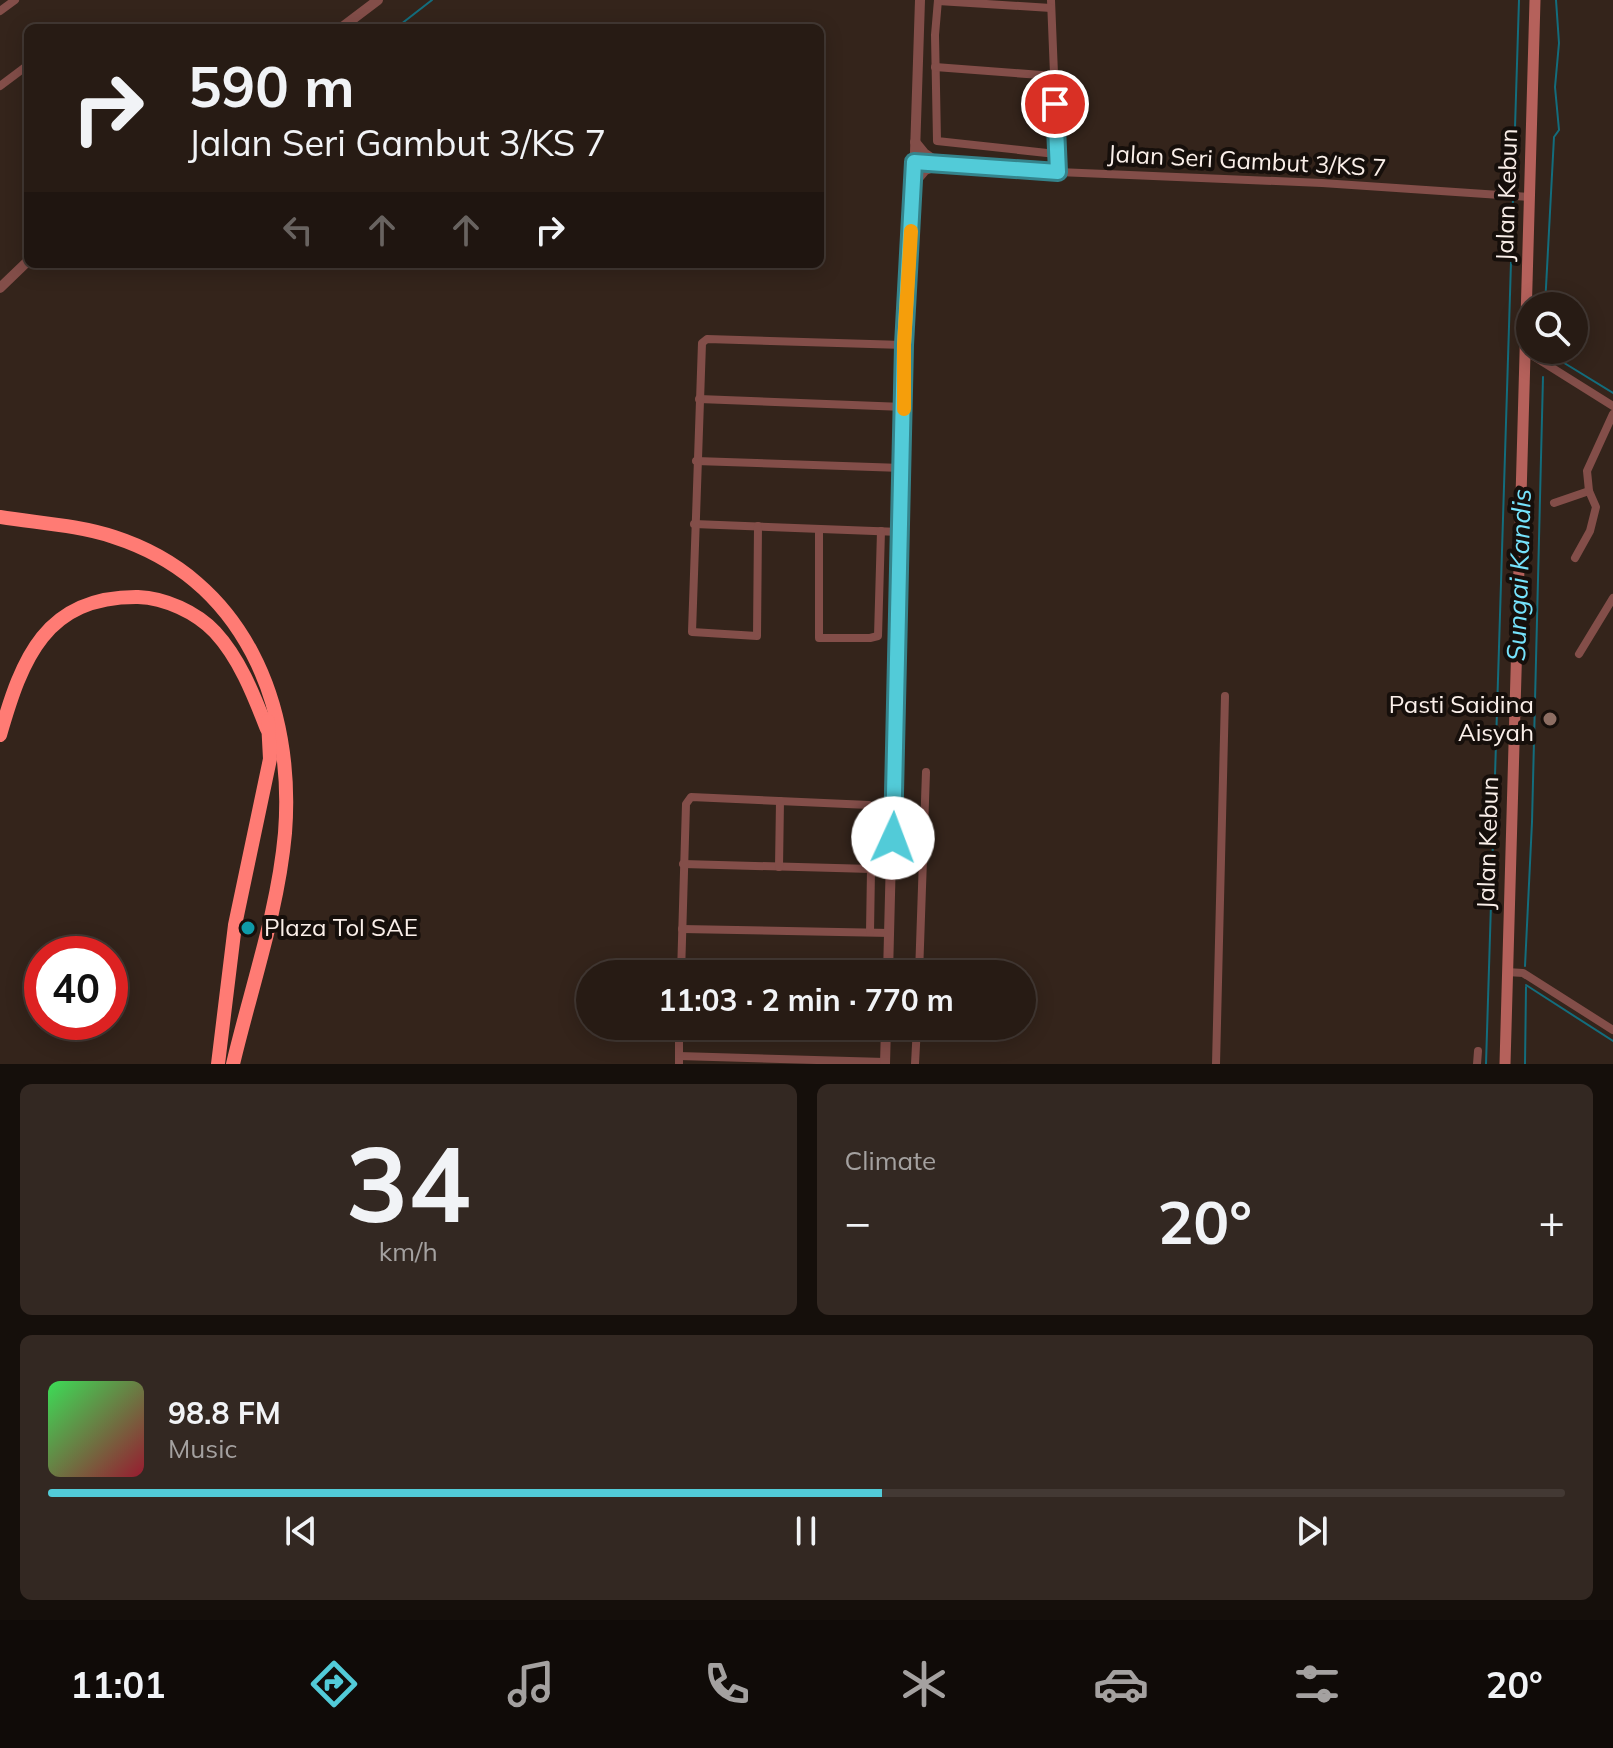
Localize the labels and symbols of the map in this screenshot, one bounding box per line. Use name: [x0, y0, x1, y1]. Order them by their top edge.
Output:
pin: [1021, 70, 1089, 138]
street label: Jalan Kebun: [1489, 128, 1523, 262]
street label: Jalan Seri Gambut 3/KS 7: [1107, 138, 1387, 182]
water label: Sungai Kandis: [1499, 488, 1538, 662]
place label: Pasti Saidina Aisyah: [1389, 689, 1534, 747]
marker: Pasti Saidina Aisyah: [1541, 710, 1559, 728]
street label: Jalan Kebun: [1470, 776, 1504, 910]
position arrow: [851, 796, 935, 880]
place label: Plaza Tol SAE: [264, 912, 418, 942]
marker: Plaza Tol SAE: [239, 919, 257, 937]
speed limit sign: 40: [24, 936, 128, 1040]

